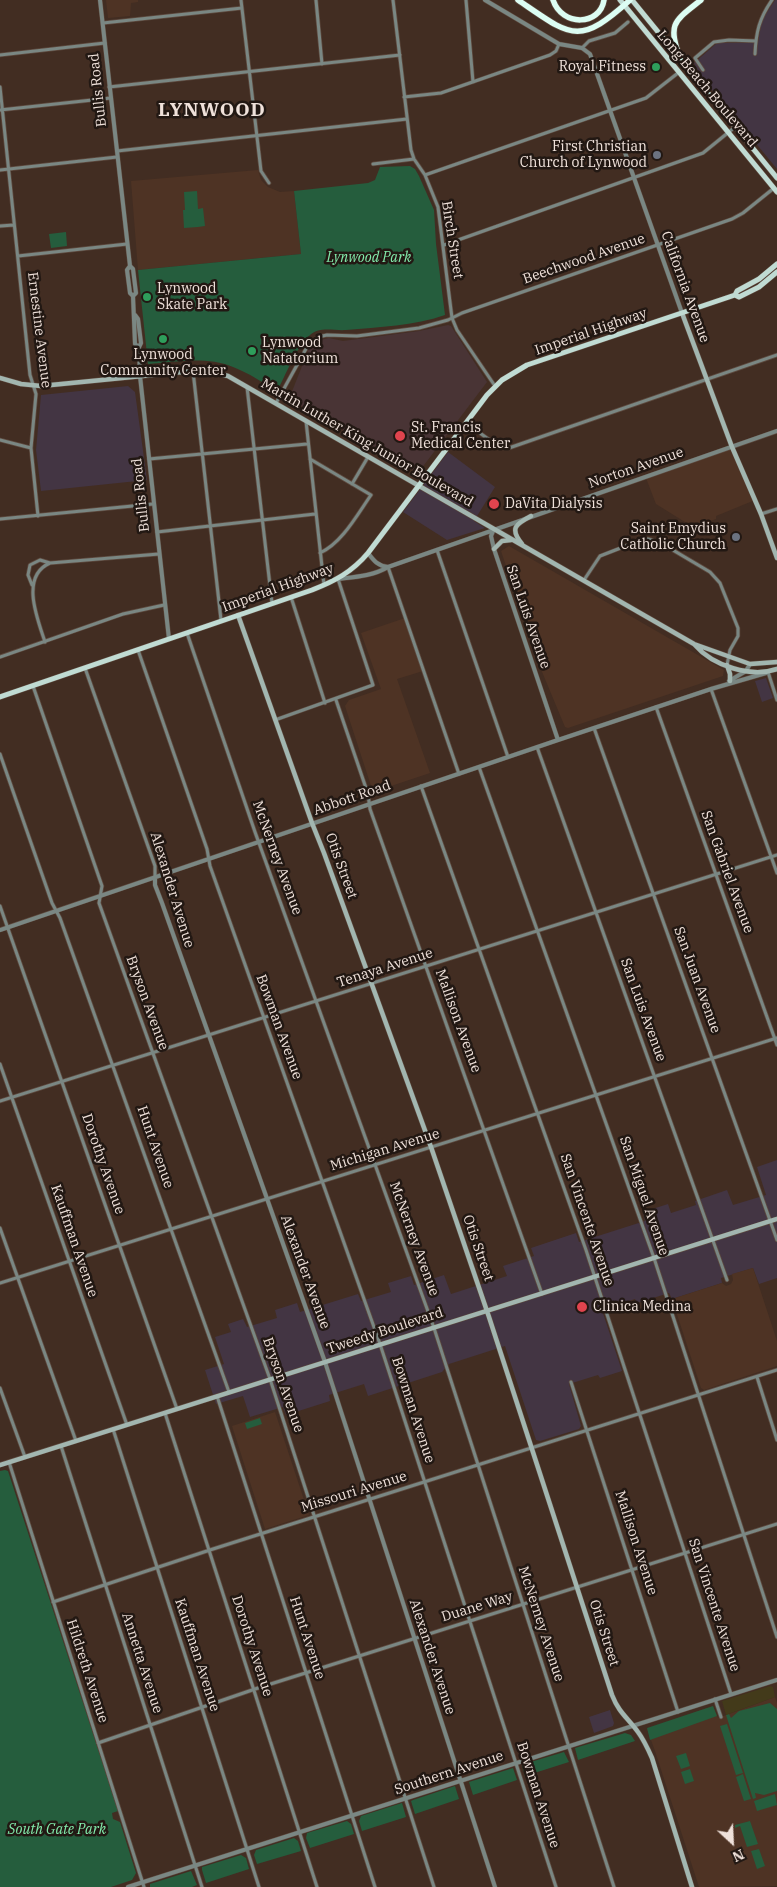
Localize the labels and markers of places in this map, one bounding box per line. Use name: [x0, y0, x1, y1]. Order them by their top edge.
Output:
place label: Royal Fitness: [559, 59, 646, 75]
marker: Royal Fitness: [650, 61, 662, 73]
place label: First Christian Church of Lynwood: [520, 139, 647, 172]
marker: First Christian Church of Lynwood: [651, 149, 663, 161]
place label: Lynwood Skate Park: [157, 281, 227, 314]
marker: Lynwood Skate Park: [141, 291, 153, 303]
marker: Lynwood Community Center: [157, 333, 169, 345]
place label: Lynwood Natatorium: [262, 335, 338, 368]
marker: Lynwood Natatorium: [246, 345, 258, 357]
place label: Lynwood Community Center: [100, 347, 226, 380]
place label: St. Francis Medical Center: [411, 420, 510, 452]
marker: St. Francis Medical Center: [393, 429, 407, 443]
place label: DaVita Dialysis: [505, 496, 603, 512]
marker: DaVita Dialysis: [487, 497, 501, 511]
place label: Saint Emydius Catholic Church: [620, 521, 726, 554]
marker: Saint Emydius Catholic Church: [730, 531, 742, 543]
place label: Clinica Medina: [593, 1299, 691, 1315]
marker: Clinica Medina: [575, 1300, 589, 1314]

